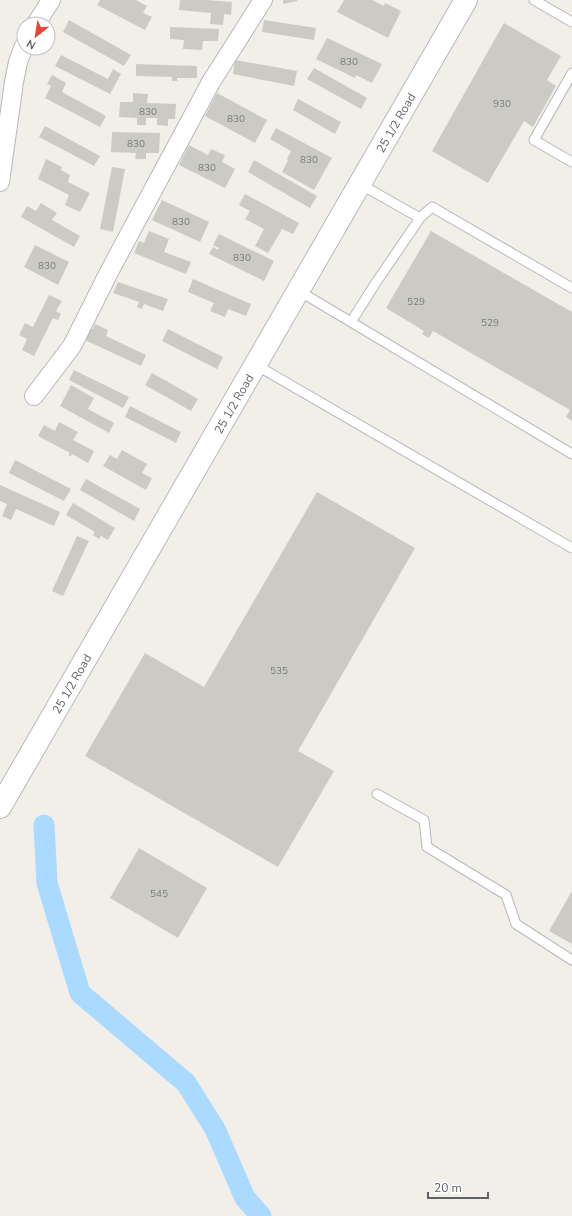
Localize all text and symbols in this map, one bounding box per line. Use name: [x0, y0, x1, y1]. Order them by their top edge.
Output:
north arrow: [16, 16, 56, 56]
text: N: [24, 36, 39, 53]
house number: 830: [340, 55, 358, 69]
street label: 25 1/2 Road: [372, 90, 420, 156]
house number: 930: [493, 97, 511, 111]
house number: 830: [139, 105, 157, 119]
house number: 830: [227, 112, 245, 126]
house number: 830: [127, 137, 145, 151]
house number: 830: [300, 153, 318, 167]
house number: 830: [198, 161, 216, 175]
house number: 830: [172, 215, 190, 229]
house number: 830: [233, 251, 251, 265]
house number: 830: [38, 259, 56, 273]
house number: 529: [407, 295, 425, 309]
house number: 529: [481, 316, 499, 330]
street label: 25 1/2 Road: [210, 371, 258, 437]
street label: 25 1/2 Road: [48, 651, 96, 717]
house number: 535: [270, 664, 288, 678]
house number: 545: [150, 887, 168, 901]
scale bar: [428, 1174, 488, 1200]
text: 20 m: [434, 1180, 462, 1196]

